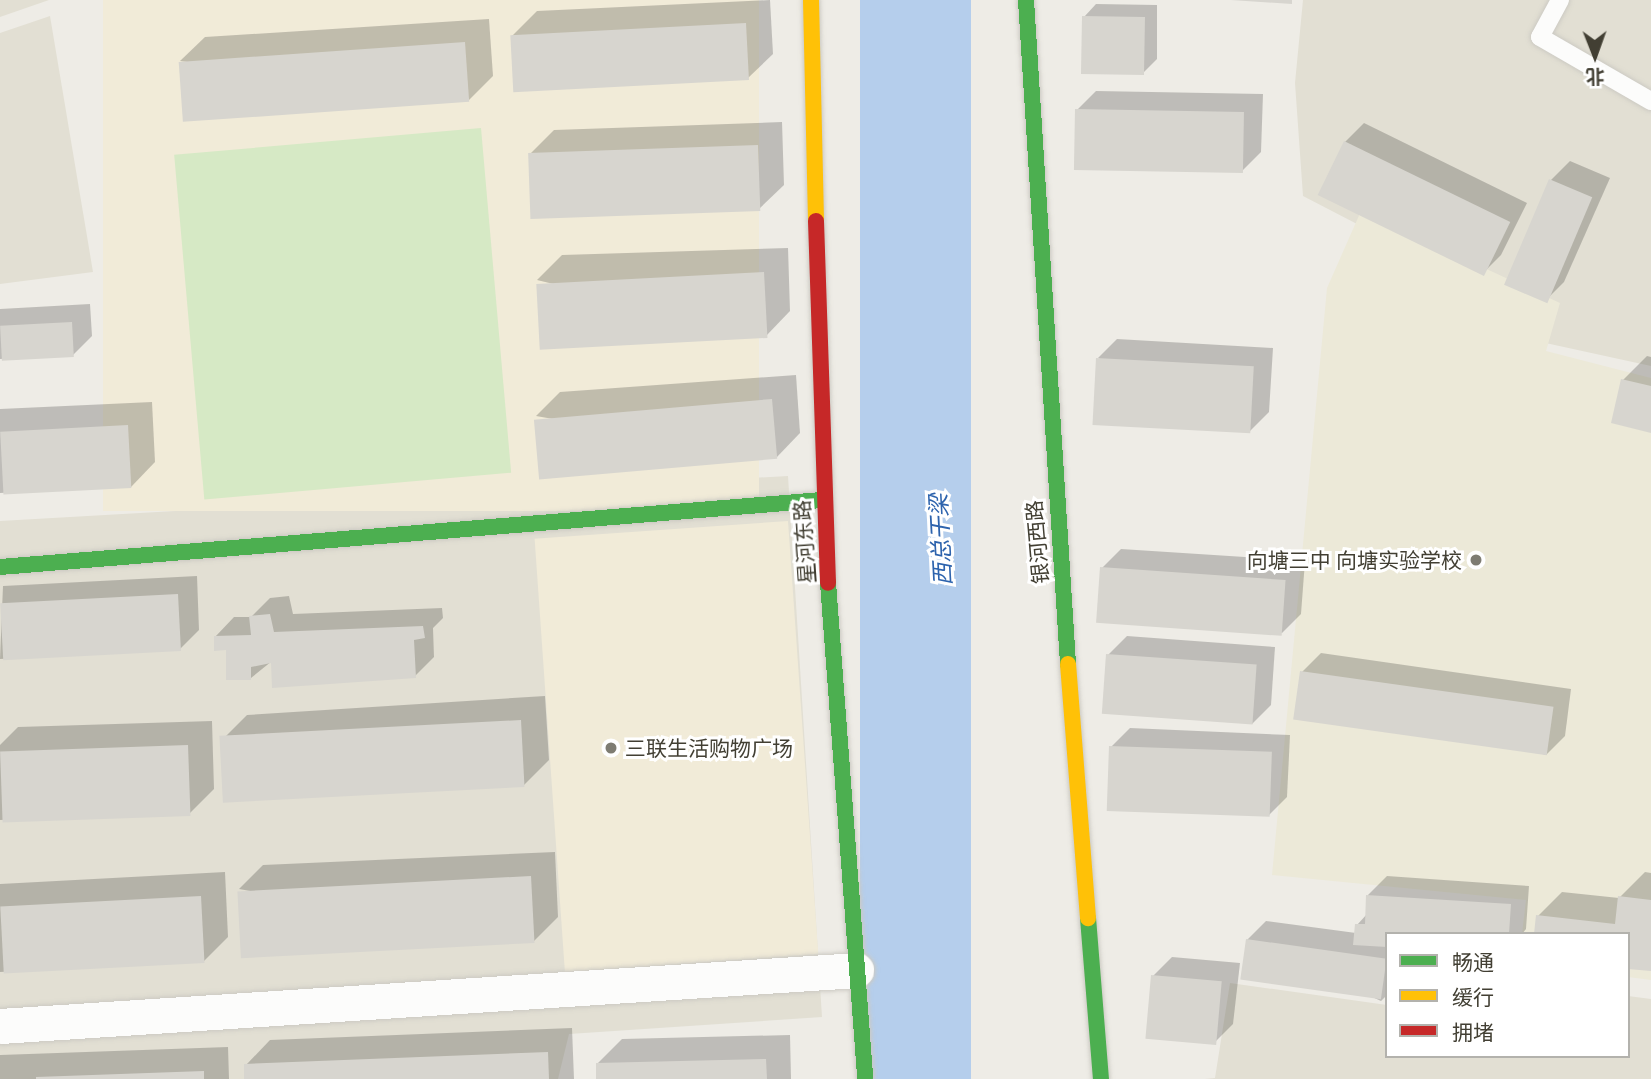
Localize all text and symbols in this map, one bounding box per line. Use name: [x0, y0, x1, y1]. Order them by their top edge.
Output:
north arrow: [1560, 21, 1630, 91]
text: 北: [1586, 66, 1605, 89]
water label: 西总干梁: [924, 493, 956, 587]
street label: 星河东路: [789, 499, 819, 585]
street label: 银河西路: [1021, 499, 1053, 585]
place label: 向塘三中 向塘实验学校: [1247, 547, 1462, 573]
marker: 向塘三中 向塘实验学校: [1468, 552, 1484, 568]
place label: 三联生活购物广场: [625, 735, 793, 761]
marker: 三联生活购物广场: [603, 740, 619, 756]
legend: [1385, 932, 1630, 1058]
text: 畅通: [1452, 949, 1494, 975]
text: 缓行: [1452, 984, 1494, 1010]
text: 拥堵: [1452, 1019, 1494, 1045]

